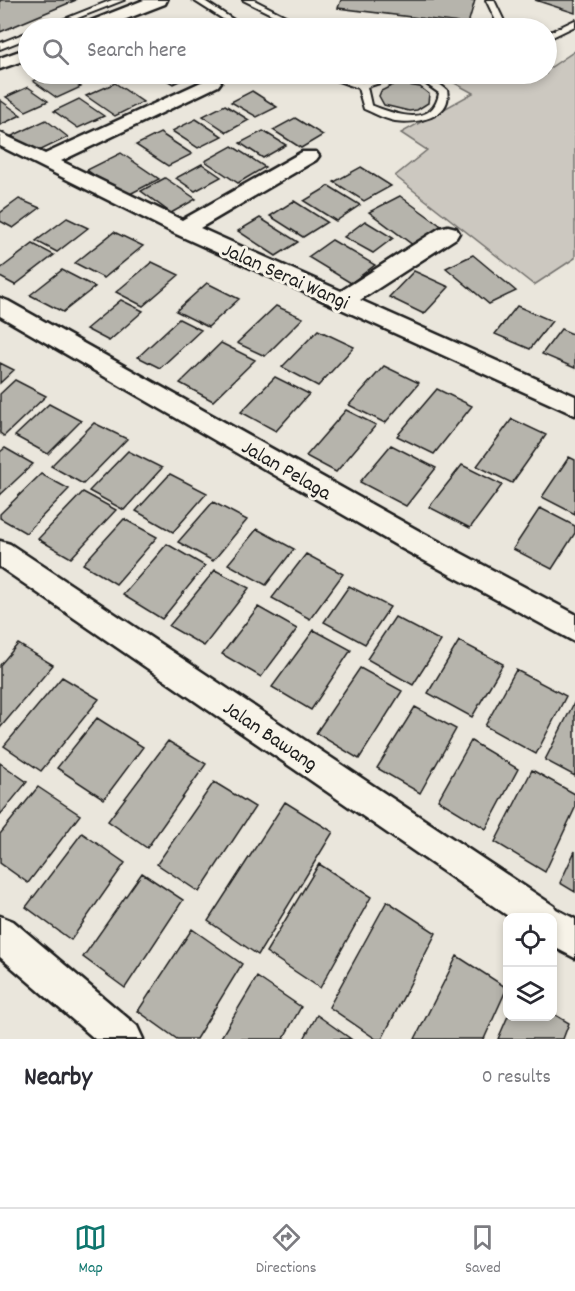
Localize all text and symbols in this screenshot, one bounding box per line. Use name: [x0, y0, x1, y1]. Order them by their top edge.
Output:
search box: [18, 18, 557, 84]
icon: search: [39, 35, 72, 68]
text: Search here: [87, 36, 186, 67]
street label: Jalan Serai Wangi: [216, 236, 353, 319]
street label: Jalan Pelaga: [235, 434, 337, 510]
street label: Jalan Bawang: [216, 695, 323, 780]
map controls: [503, 913, 557, 1021]
button: locate: [503, 913, 557, 967]
button: layers: [503, 967, 557, 1021]
text: Nearby: [24, 1060, 92, 1097]
text: 0 results: [482, 1064, 551, 1092]
tab: Map: [74, 1221, 107, 1280]
tab: Directions: [256, 1221, 316, 1280]
tab: Saved: [465, 1221, 501, 1280]

